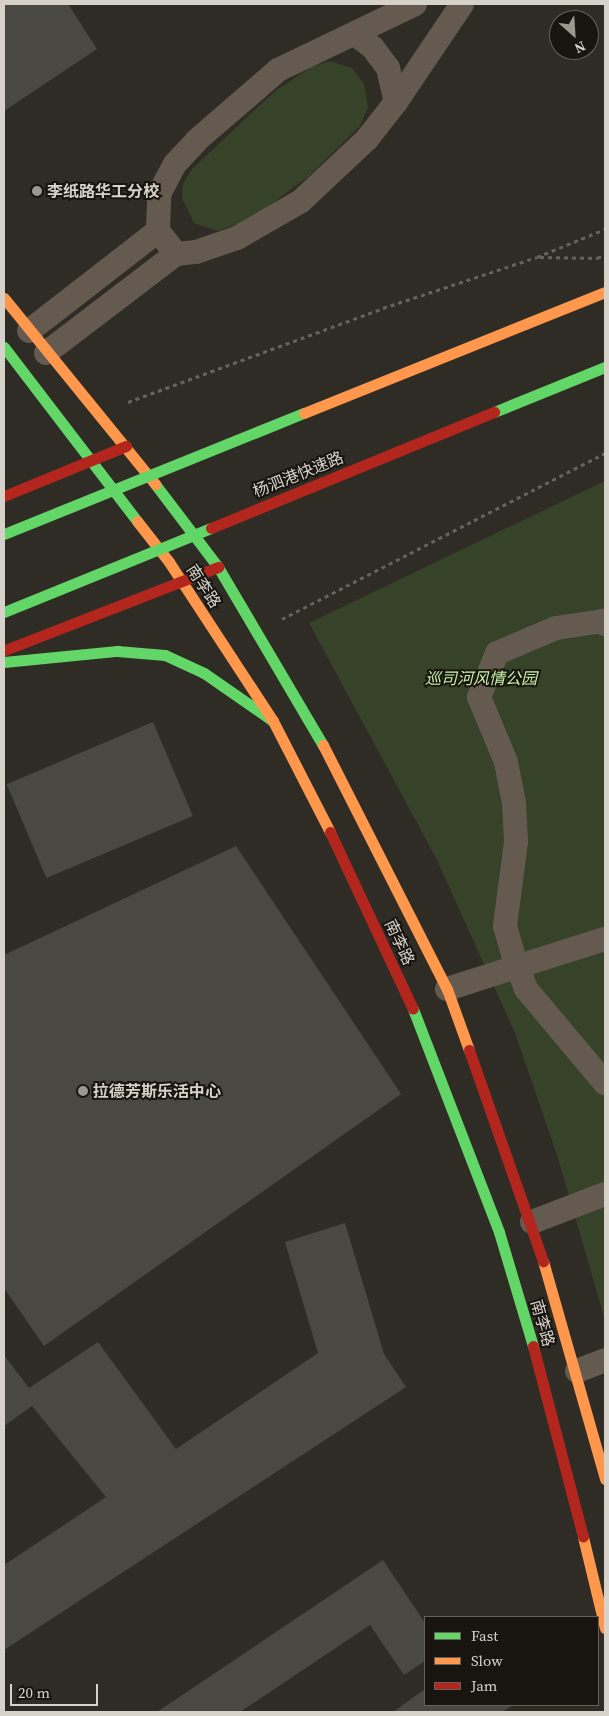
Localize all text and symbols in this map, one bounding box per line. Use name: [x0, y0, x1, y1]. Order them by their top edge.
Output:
north arrow: [549, 10, 599, 60]
text: N: [571, 36, 589, 59]
place label: 李纸路华工分校: [47, 181, 159, 201]
marker: 李纸路华工分校: [31, 185, 43, 197]
street label: 杨泗港快速路: [250, 447, 346, 501]
street label: 南李路: [183, 561, 225, 611]
park label: 巡司河风情公园: [425, 668, 537, 688]
street label: 南李路: [381, 916, 419, 968]
place label: 拉德芳斯乐活中心: [93, 1081, 221, 1101]
marker: 拉德芳斯乐活中心: [77, 1085, 89, 1097]
street label: 南李路: [527, 1297, 559, 1349]
legend: [424, 1616, 599, 1706]
text: Fast: [471, 1625, 498, 1646]
text: Slow: [471, 1650, 503, 1671]
scale bar: [12, 1674, 100, 1706]
text: Jam: [471, 1675, 497, 1696]
text: 20 m: [18, 1682, 50, 1703]

